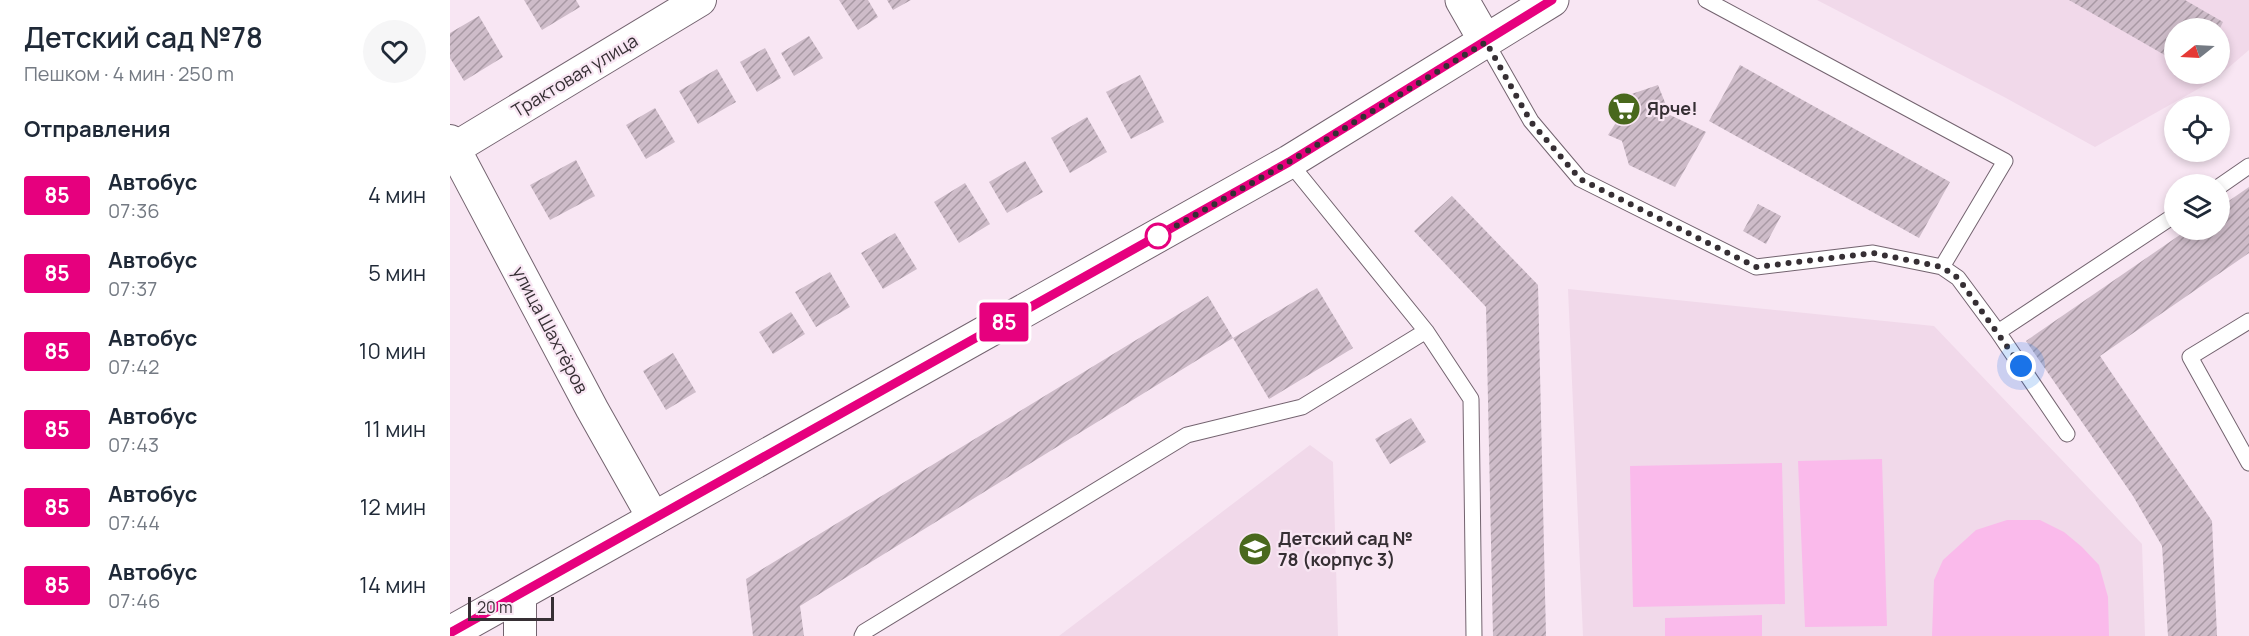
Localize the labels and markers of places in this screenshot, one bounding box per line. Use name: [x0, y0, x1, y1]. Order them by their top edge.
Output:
supermarket icon: Ярче!: [1606, 91, 1642, 127]
place label: Ярче!: [1647, 96, 1698, 120]
unlabelled marker: [1145, 223, 1171, 249]
place label: Детский сад № 78 (корпус 3): [1278, 526, 1413, 571]
school or university icon: Детский сад № 78 (корпус 3): [1237, 531, 1273, 567]

